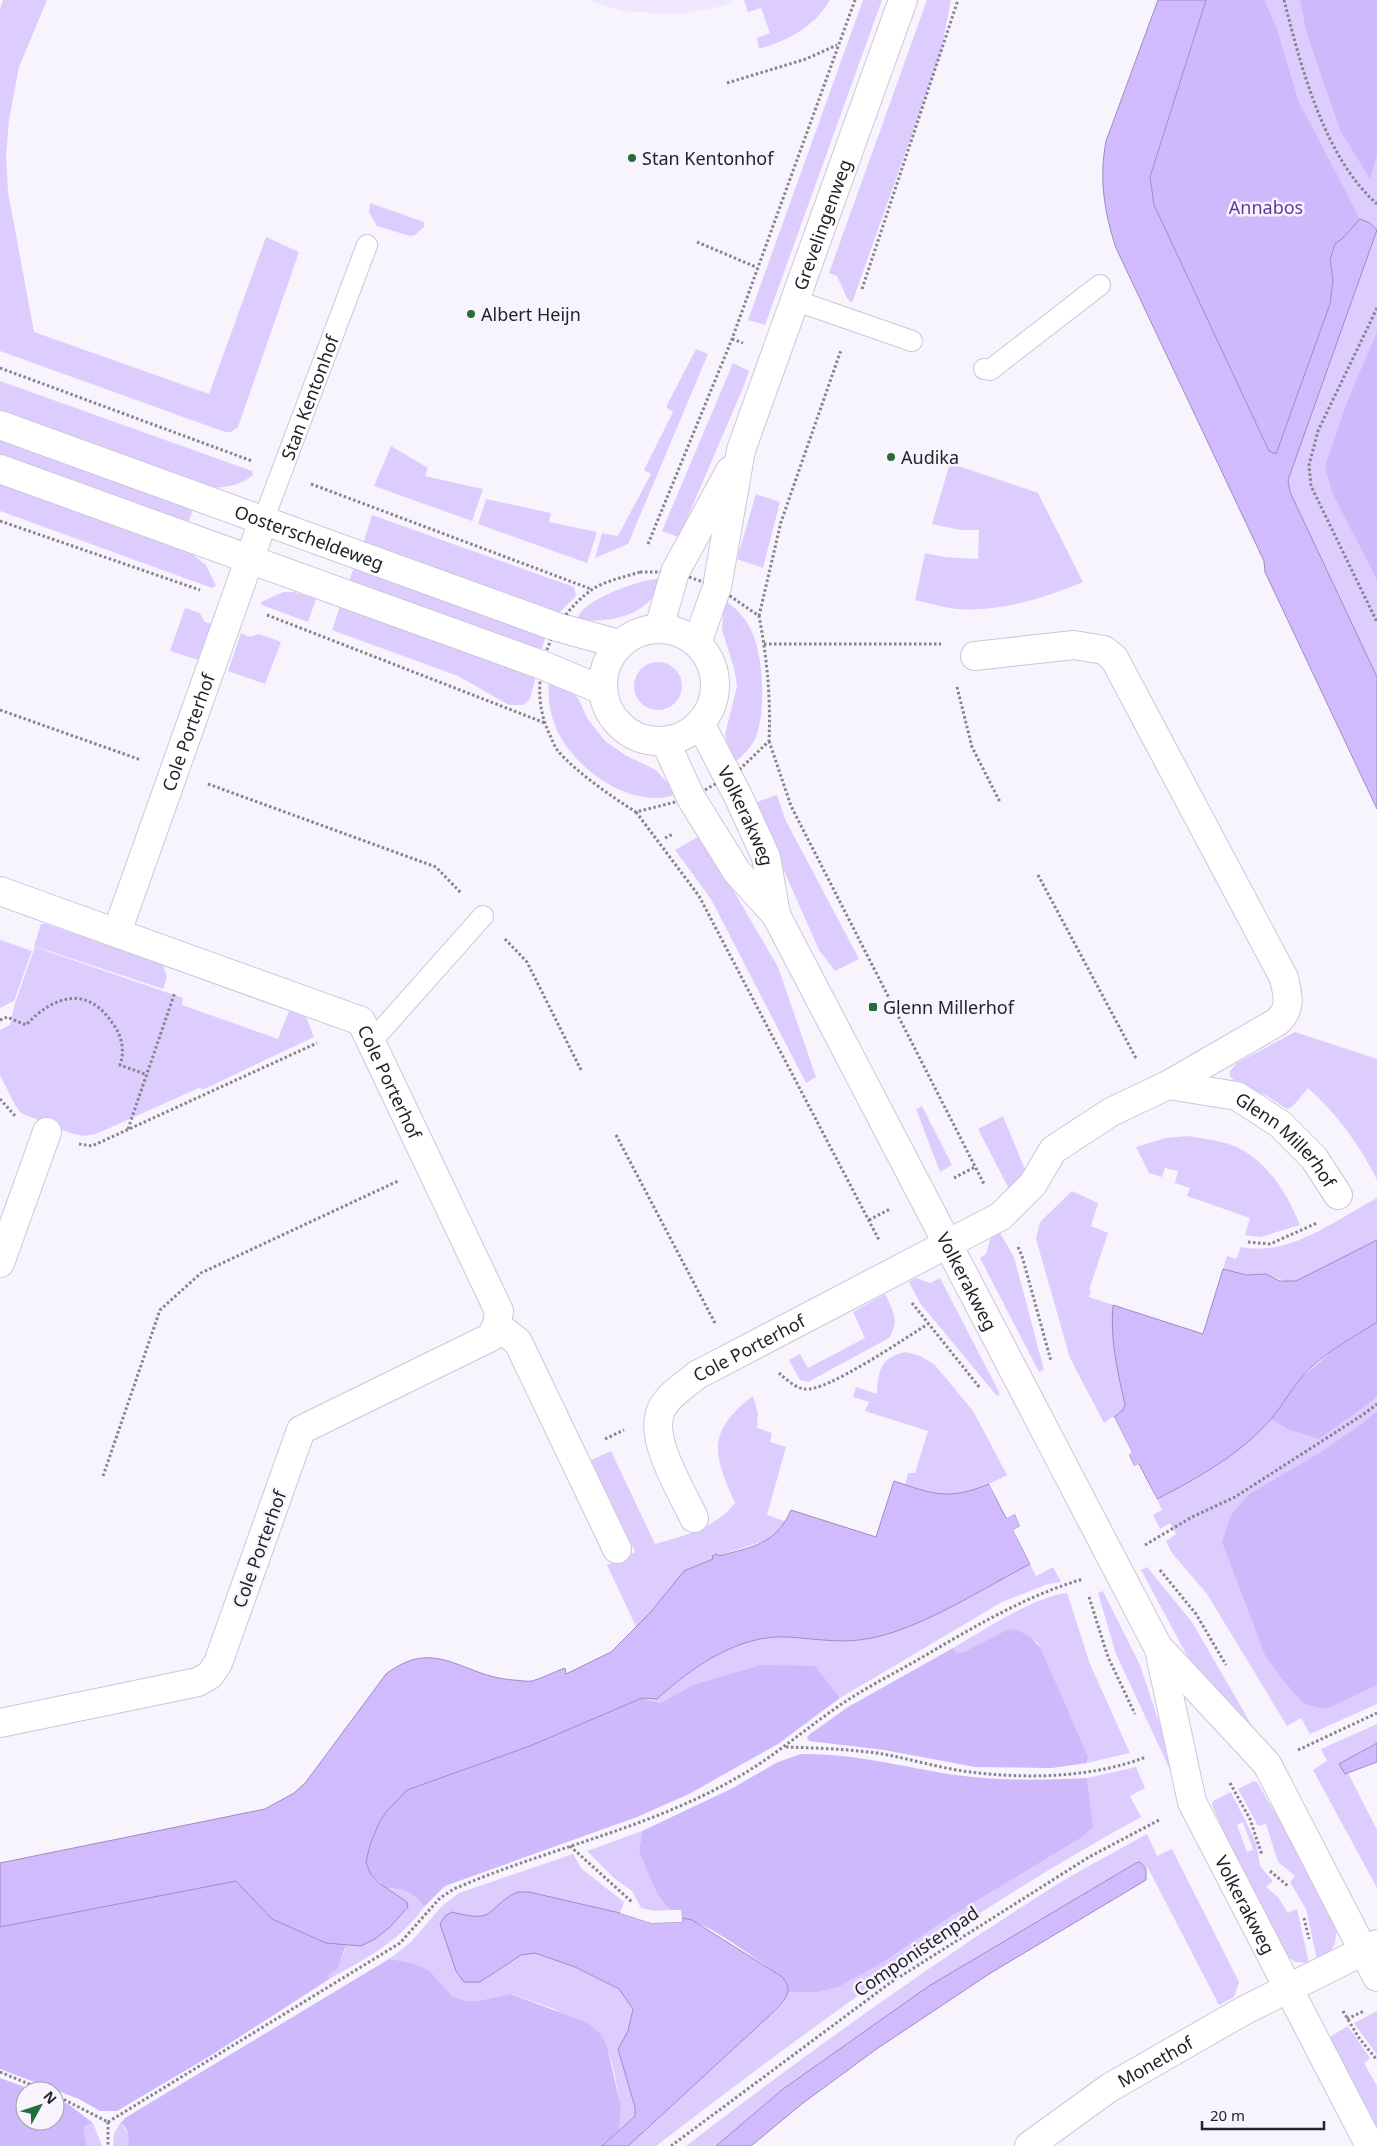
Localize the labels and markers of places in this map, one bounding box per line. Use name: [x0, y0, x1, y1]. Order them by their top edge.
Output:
place label: Stan Kentonhof: [642, 146, 774, 170]
marker: Stan Kentonhof: [626, 152, 638, 164]
place label: Albert Heijn: [481, 302, 581, 326]
marker: Albert Heijn: [465, 308, 477, 320]
place label: Audika: [901, 445, 959, 469]
marker: Audika: [885, 451, 897, 463]
place label: Glenn Millerhof: [883, 995, 1015, 1019]
marker: Glenn Millerhof: [867, 1001, 879, 1013]

